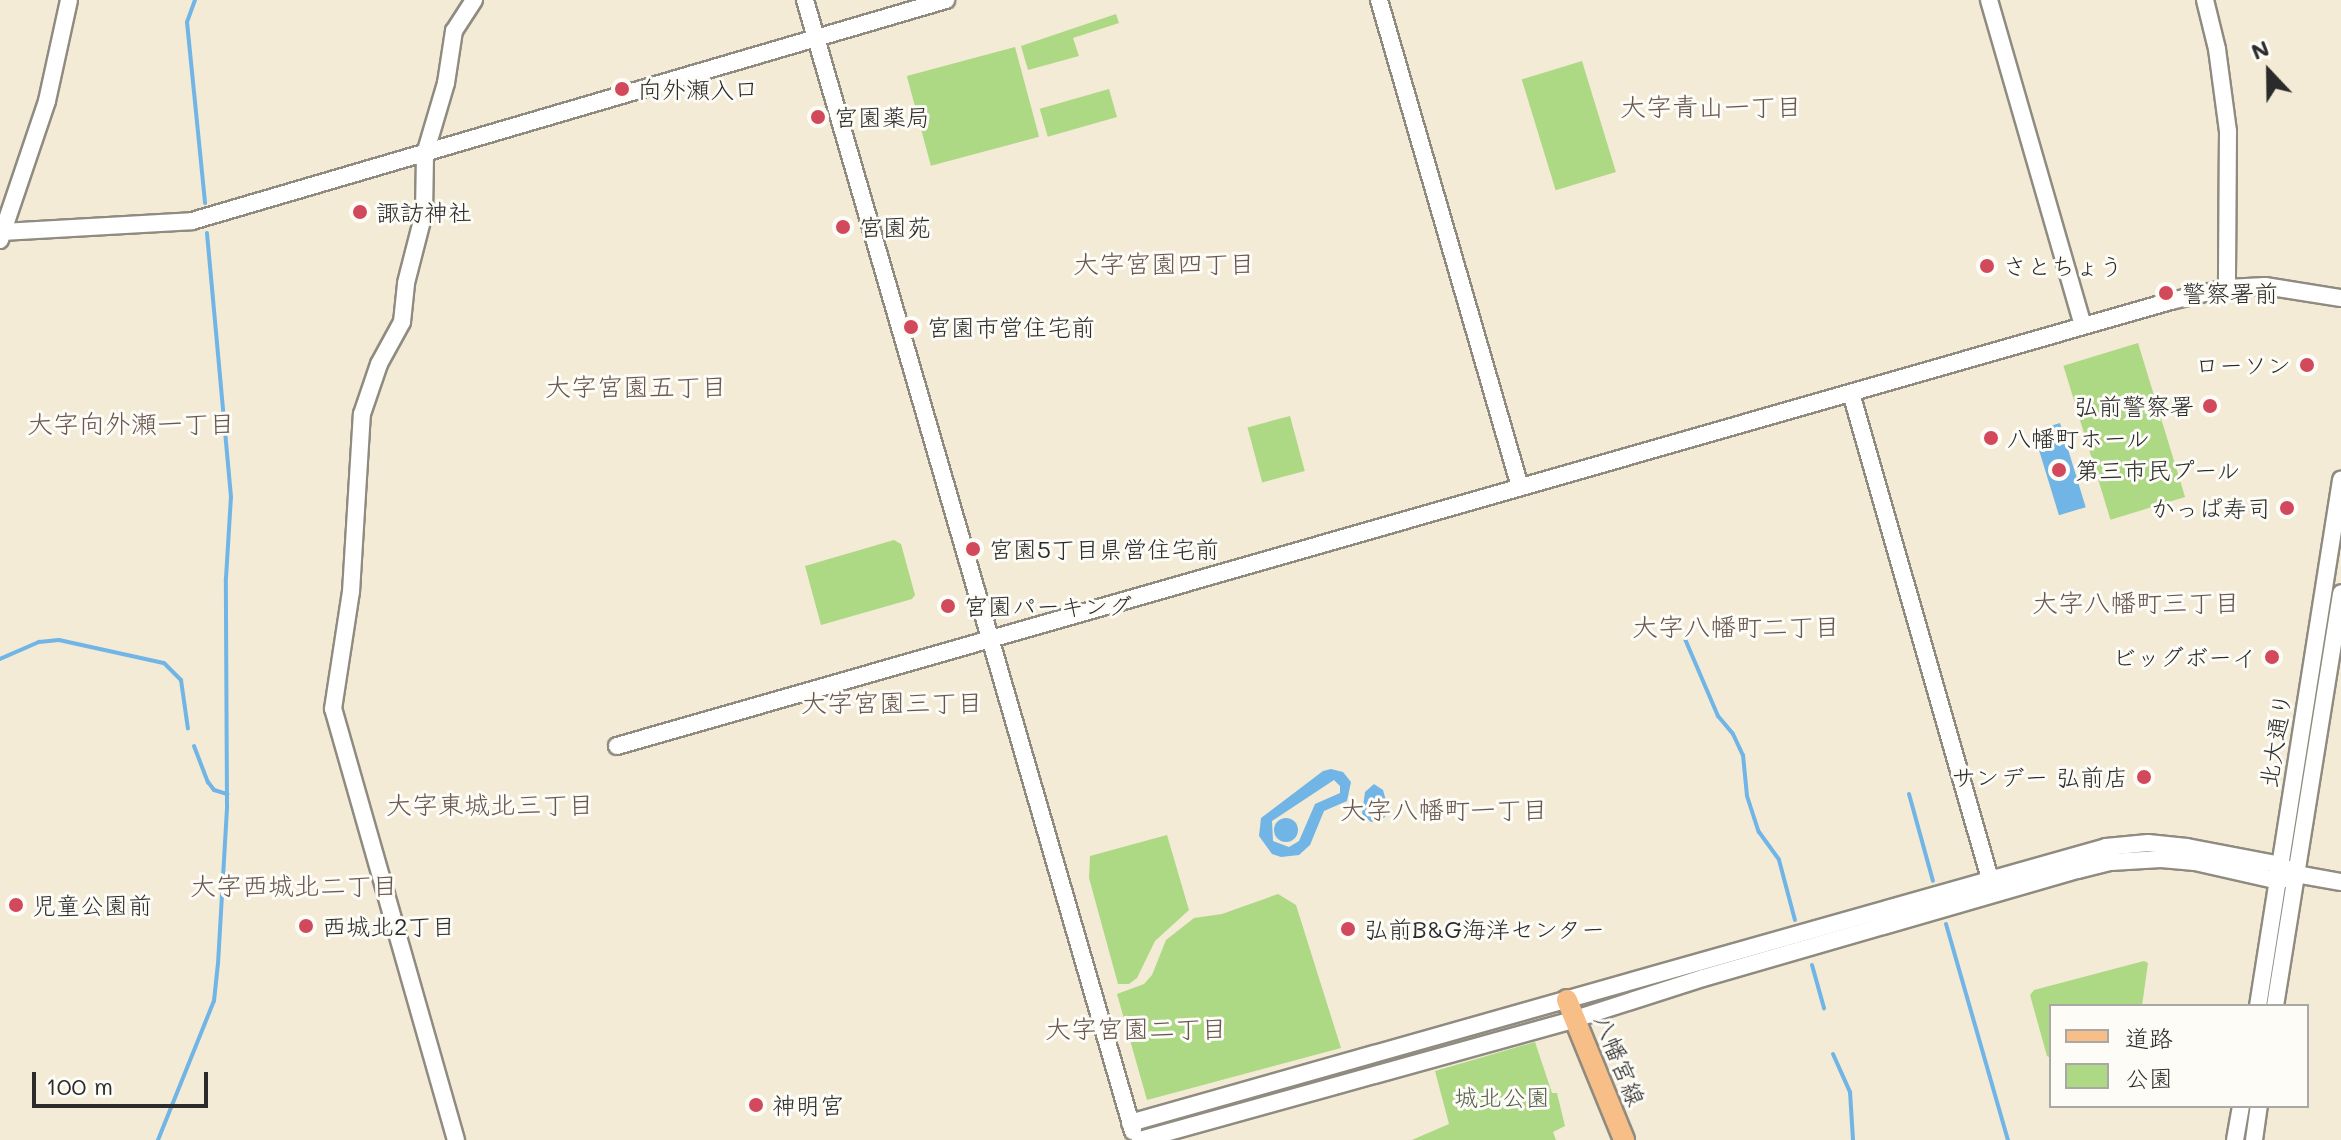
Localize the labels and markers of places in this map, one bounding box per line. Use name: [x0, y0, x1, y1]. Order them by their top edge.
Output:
place label: 向外瀬入口: [638, 75, 758, 103]
marker: 向外瀬入口: [613, 80, 631, 98]
place label: 宮園薬局: [834, 103, 930, 131]
marker: 宮園薬局: [809, 108, 827, 126]
place label: 諏訪神社: [376, 198, 472, 226]
marker: 諏訪神社: [351, 203, 369, 221]
place label: 宮園苑: [859, 213, 931, 241]
marker: 宮園苑: [834, 218, 852, 236]
place label: さとちょう: [2003, 252, 2123, 280]
marker: さとちょう: [1978, 257, 1996, 275]
place label: 警察署前: [2182, 279, 2278, 307]
marker: 警察署前: [2157, 284, 2175, 302]
place label: 宮園市営住宅前: [927, 313, 1095, 341]
marker: 宮園市営住宅前: [902, 318, 920, 336]
place label: ローソン: [2195, 351, 2291, 379]
marker: ローソン: [2298, 356, 2316, 374]
place label: 弘前警察署: [2074, 392, 2194, 420]
marker: 弘前警察署: [2201, 397, 2219, 415]
place label: 八幡町ホール: [2007, 424, 2151, 452]
marker: 八幡町ホール: [1982, 429, 2000, 447]
place label: 第三市民プール: [2075, 456, 2242, 484]
marker: 第三市民プール: [2050, 461, 2068, 479]
place label: かっぱ寿司: [2151, 494, 2271, 522]
marker: かっぱ寿司: [2278, 499, 2296, 517]
place label: 宮園5丁目県営住宅前: [989, 535, 1219, 563]
marker: 宮園5丁目県営住宅前: [964, 540, 982, 558]
place label: 宮園パーキング: [964, 592, 1132, 620]
marker: 宮園パーキング: [939, 597, 957, 615]
place label: ビッグボーイ: [2112, 643, 2256, 671]
marker: ビッグボーイ: [2263, 648, 2281, 666]
place label: サンデー 弘前店: [1953, 763, 2128, 791]
marker: サンデー 弘前店: [2135, 768, 2153, 786]
place label: 児童公園前: [32, 891, 152, 919]
marker: 児童公園前: [7, 896, 25, 914]
place label: 西城北2丁目: [322, 912, 455, 940]
place label: 弘前B&G海洋センター: [1364, 915, 1606, 943]
marker: 西城北2丁目: [297, 917, 315, 935]
marker: 弘前B&G海洋センター: [1339, 920, 1357, 938]
place label: 神明宮: [772, 1091, 844, 1119]
marker: 神明宮: [747, 1096, 765, 1114]

